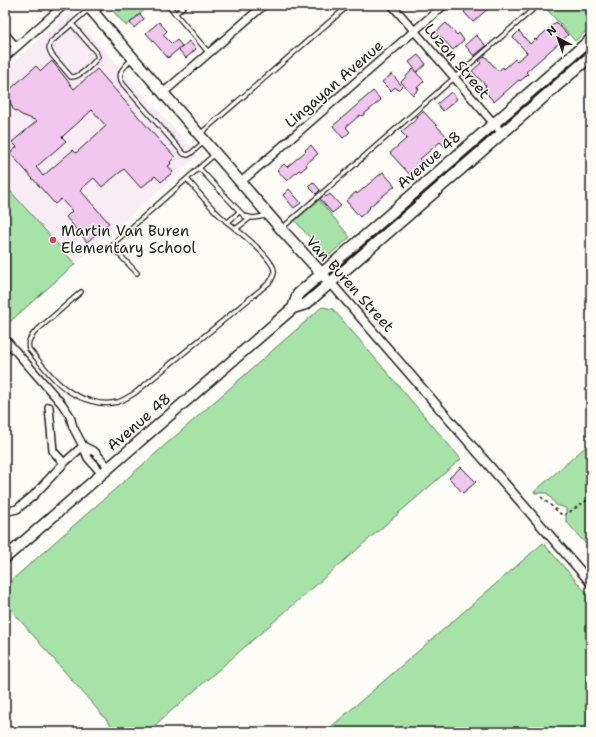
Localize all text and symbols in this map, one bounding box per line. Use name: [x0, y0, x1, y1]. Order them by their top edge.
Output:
north arrow: [538, 18, 578, 58]
street label: Luzon Street: [420, 19, 494, 103]
text: N: [544, 22, 560, 39]
street label: Lingayan Avenue: [281, 36, 387, 132]
street label: Avenue 48: [393, 127, 465, 193]
place label: Martin Van Buren Elementary School: [61, 221, 197, 258]
street label: Van Buren Street: [301, 232, 399, 336]
marker: Martin Van Buren Elementary School: [48, 235, 58, 245]
street label: Avenue 48: [103, 389, 175, 455]

